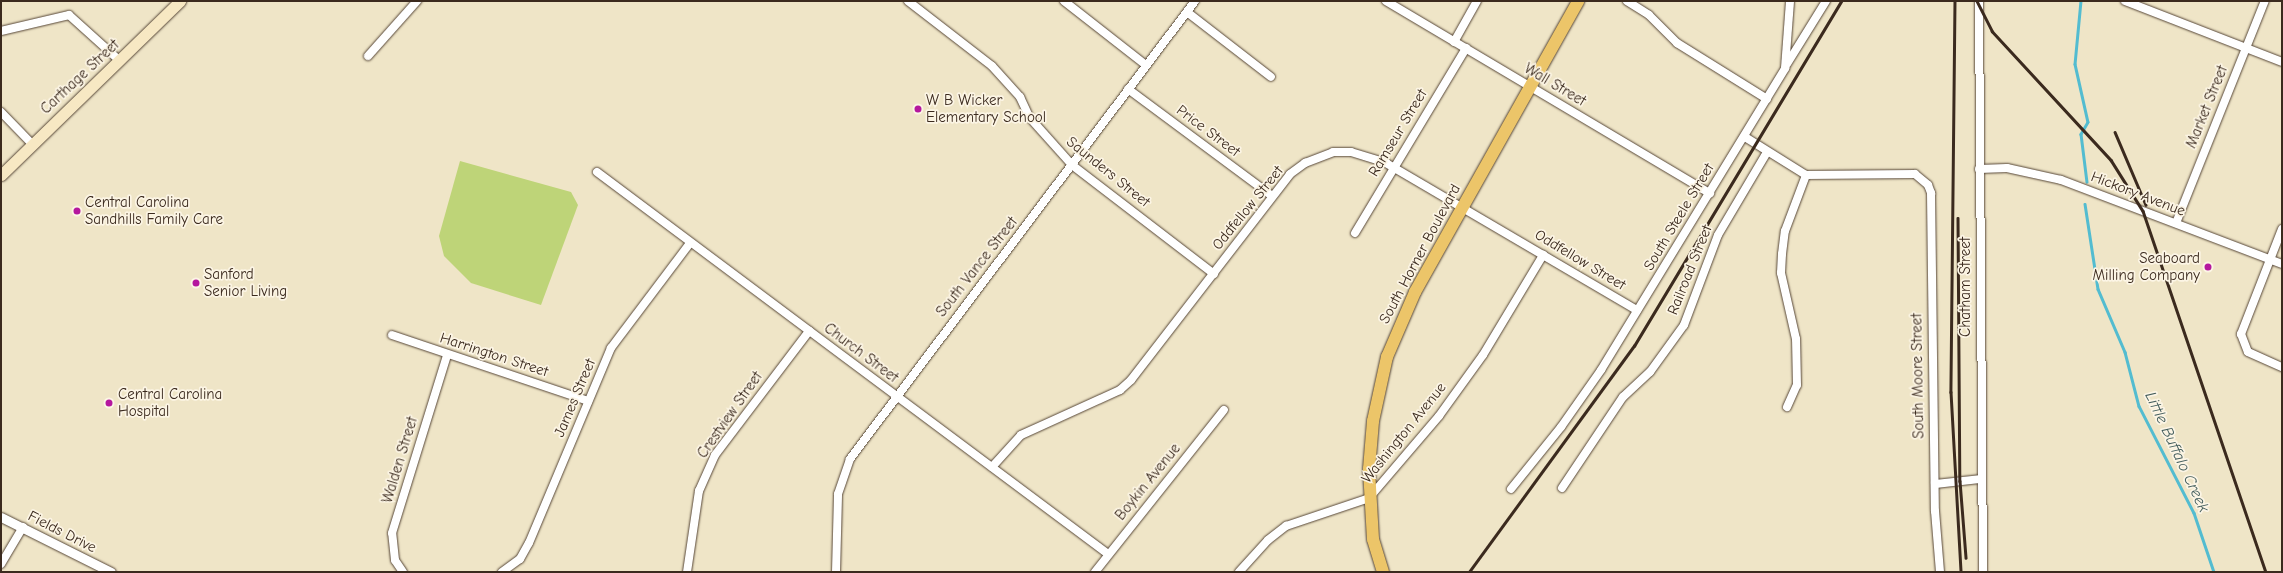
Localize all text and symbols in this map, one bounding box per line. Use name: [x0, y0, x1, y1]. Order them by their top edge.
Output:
street label: Carthage Street: [37, 36, 123, 118]
street label: Wall Street: [1521, 60, 1589, 110]
street label: Market Street: [2182, 63, 2232, 151]
street label: Ramseur Street: [1365, 86, 1431, 180]
place label: W B Wicker Elementary School: [926, 91, 1046, 126]
street label: Price Street: [1173, 101, 1243, 161]
marker: W B Wicker Elementary School: [913, 104, 923, 114]
street label: Saunders Street: [1063, 133, 1153, 211]
street label: South Steele Street: [1640, 160, 1718, 274]
street label: Oddfellow Street: [1209, 162, 1287, 254]
street label: Hickory Avenue: [2088, 168, 2188, 220]
street label: South Horner Boulevard: [1376, 181, 1464, 327]
place label: Central Carolina Sandhills Family Care: [85, 193, 223, 228]
marker: Central Carolina Sandhills Family Care: [72, 206, 82, 216]
street label: South Vance Street: [932, 213, 1022, 321]
street label: Railroad Street: [1664, 223, 1716, 317]
street label: Oddfellow Street: [1531, 226, 1629, 294]
street label: Chatham Street: [1957, 237, 1975, 337]
place label: Seaboard Milling Company: [2093, 249, 2200, 284]
marker: Seaboard Milling Company: [2203, 262, 2213, 272]
place label: Sanford Senior Living: [204, 265, 287, 300]
marker: Sanford Senior Living: [191, 278, 201, 288]
street label: South Moore Street: [1908, 313, 1928, 439]
street label: Church Street: [820, 319, 902, 387]
street label: Harrington Street: [438, 329, 550, 381]
street label: James Street: [550, 356, 600, 440]
street label: Crestview Street: [693, 368, 767, 462]
street label: Washington Avenue: [1358, 379, 1450, 487]
place label: Central Carolina Hospital: [118, 385, 222, 420]
water label: Little Buffalo Creek: [2141, 389, 2213, 515]
marker: Central Carolina Hospital: [103, 397, 115, 409]
street label: Walden Street: [378, 415, 422, 505]
street label: Boykin Avenue: [1112, 440, 1184, 524]
street label: Fields Drive: [25, 507, 99, 557]

